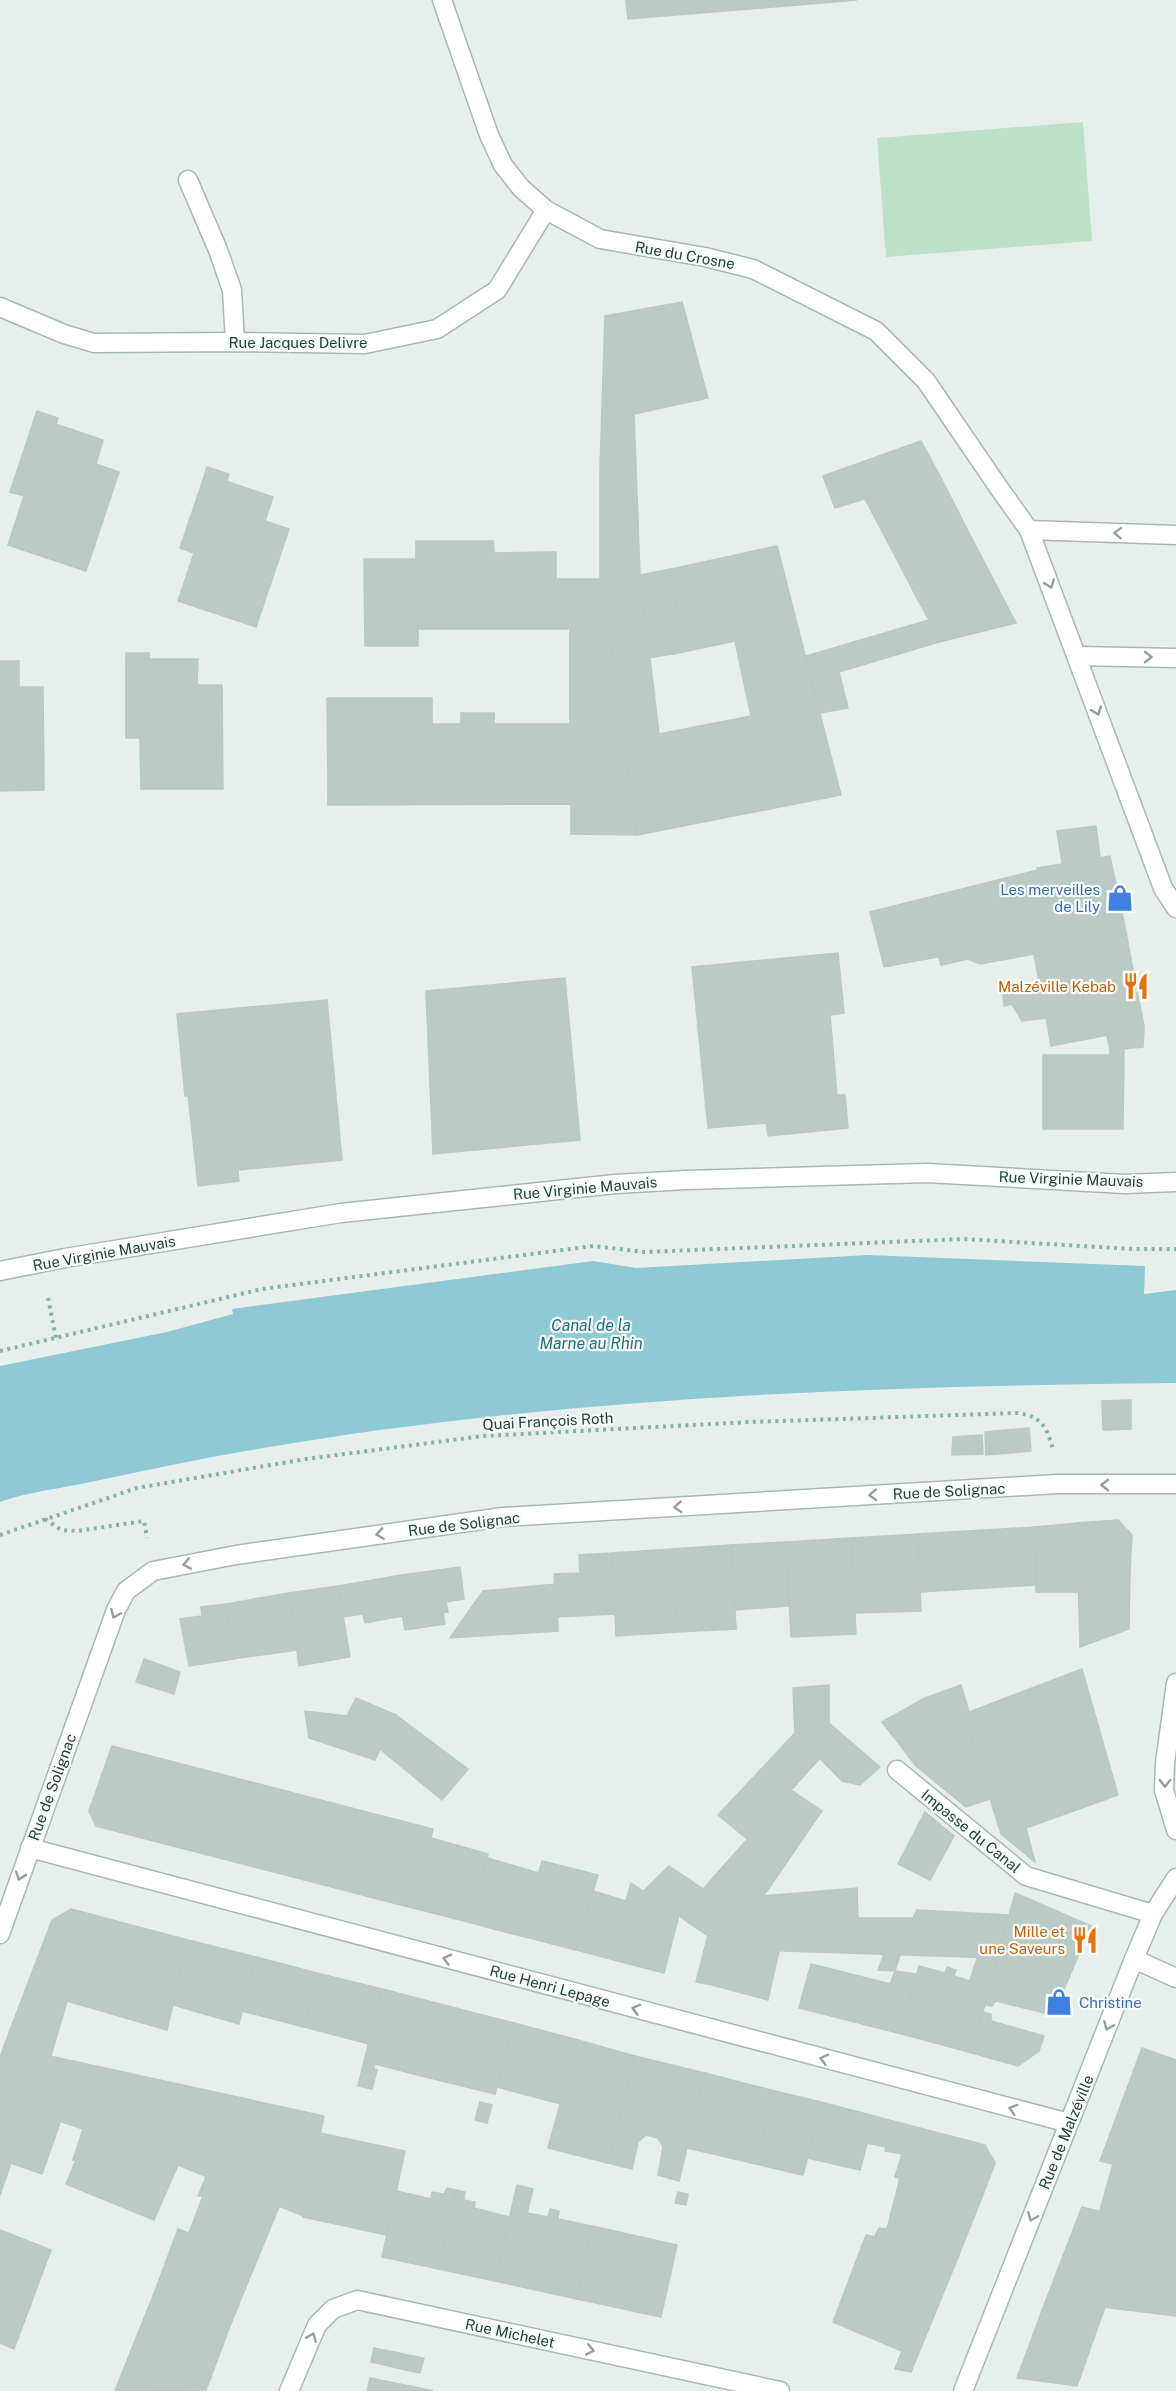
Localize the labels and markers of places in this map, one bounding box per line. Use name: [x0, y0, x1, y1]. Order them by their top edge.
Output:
place label: Les merveilles de Lily: [1000, 881, 1100, 915]
shop icon: Les merveilles de Lily: [1105, 883, 1135, 913]
restaurant icon: Malzéville Kebab: [1121, 971, 1151, 1001]
place label: Malzéville Kebab: [998, 978, 1116, 995]
place label: Mille et une Saveurs: [979, 1923, 1065, 1957]
restaurant icon: Mille et une Saveurs: [1070, 1925, 1100, 1955]
shop icon: Christine: [1044, 1987, 1074, 2017]
place label: Christine: [1079, 1994, 1142, 2011]

